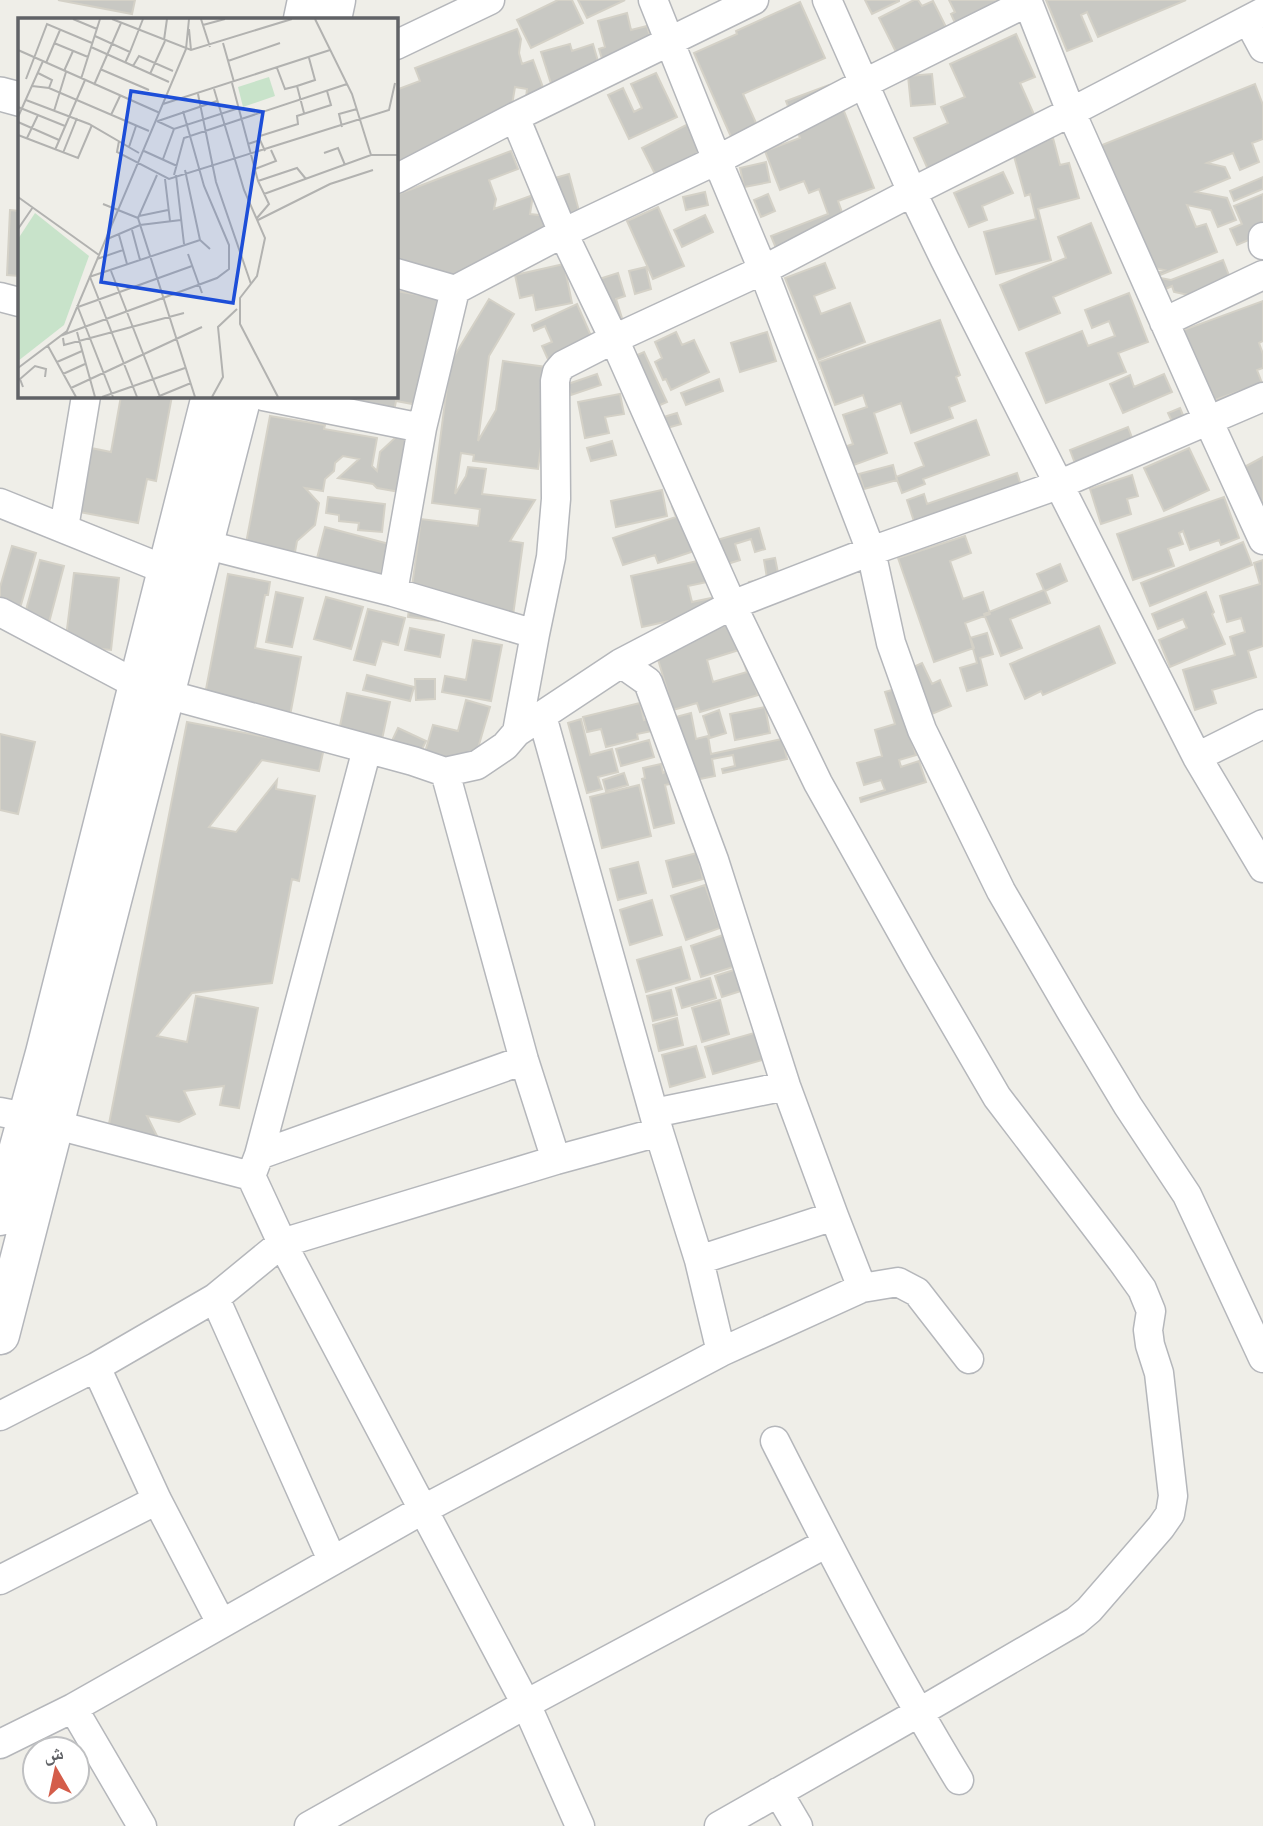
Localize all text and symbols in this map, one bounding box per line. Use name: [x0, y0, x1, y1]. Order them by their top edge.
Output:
inset map: [18, 18, 397, 397]
north arrow: [21, 1735, 91, 1805]
text: ش: [42, 1741, 65, 1767]

